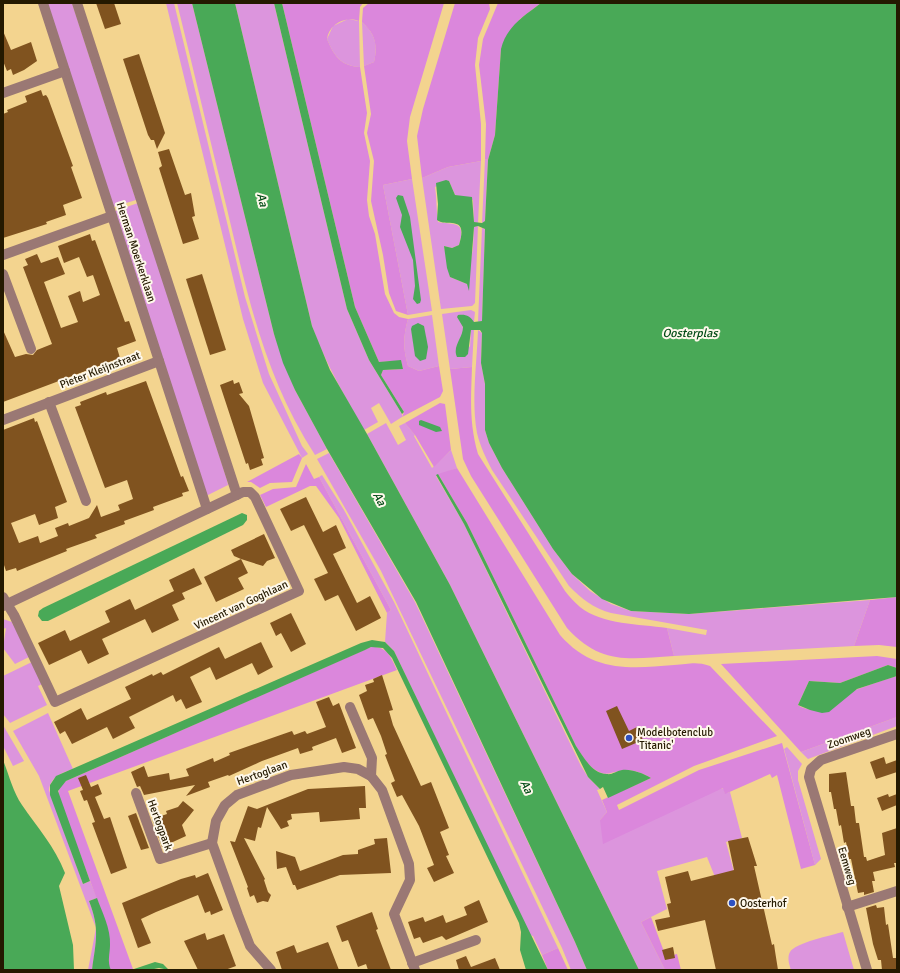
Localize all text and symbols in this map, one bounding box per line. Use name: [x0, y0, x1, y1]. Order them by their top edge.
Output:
water label: Aa: [253, 192, 271, 209]
street label: Herman Moerkerklaan: [114, 200, 158, 304]
water label: Oosterplas: [662, 326, 719, 341]
street label: Pieter Kleijnstraat: [58, 349, 142, 391]
water label: Aa: [369, 489, 389, 509]
street label: Vincent van Goghlaan: [192, 578, 290, 632]
street label: Zoomweg: [826, 724, 873, 751]
place label: Modelbotenclub 'Titanic': [637, 726, 713, 752]
marker: Modelbotenclub 'Titanic': [624, 733, 634, 743]
street label: Hertoglaan: [235, 758, 289, 788]
water label: Aa: [516, 778, 536, 797]
street label: Hertogpark: [145, 798, 175, 853]
street label: Eemweg: [835, 845, 859, 887]
place label: Oosterhof: [740, 897, 788, 910]
marker: Oosterhof: [727, 898, 737, 908]

